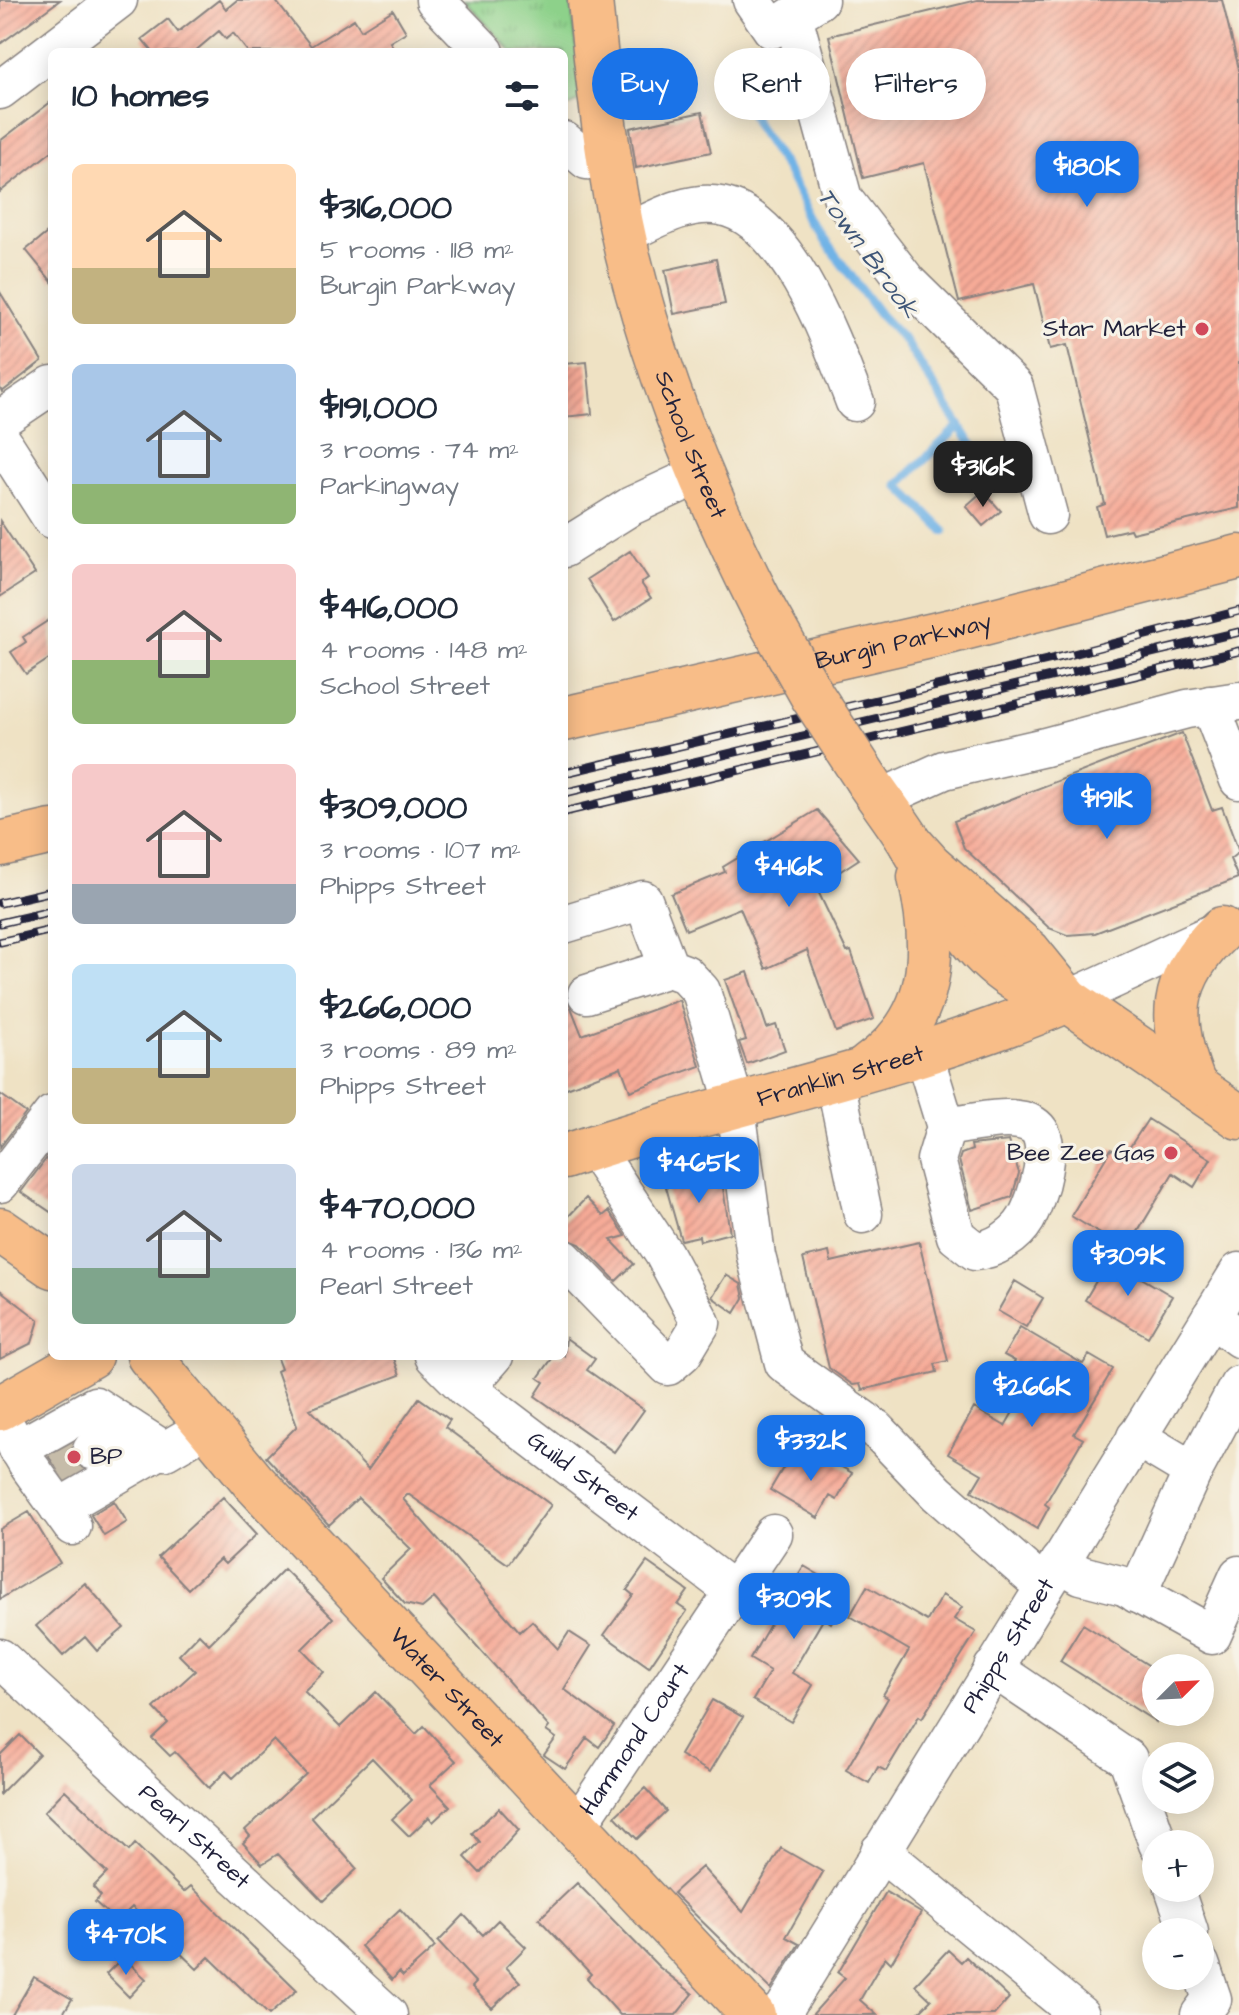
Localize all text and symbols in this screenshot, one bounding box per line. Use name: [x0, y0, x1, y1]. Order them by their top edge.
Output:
chip: Buy: [592, 48, 698, 120]
chip: Rent: [714, 48, 830, 120]
chip: Filters: [846, 48, 986, 120]
text: 10 homes: [72, 72, 209, 120]
icon: filters: [500, 74, 544, 118]
pin: $180K: [1031, 141, 1143, 209]
text: $180K: [1054, 149, 1120, 185]
water label: Town Brook: [808, 180, 928, 326]
text: $316,000: [320, 184, 452, 232]
icon: home: [136, 196, 232, 292]
text: 5 rooms · 118 m²: [320, 232, 514, 268]
text: Burgin Parkway: [320, 268, 515, 304]
place label: Star Market: [1043, 312, 1186, 346]
marker: Star Market: [1193, 320, 1211, 338]
street label: School Street: [646, 366, 735, 525]
text: $191,000: [320, 384, 437, 432]
icon: home: [136, 396, 232, 492]
text: 3 rooms · 74 m²: [320, 432, 519, 468]
pin: $316K: [927, 441, 1039, 509]
text: $316K: [951, 449, 1015, 485]
text: Parkingway: [320, 468, 459, 504]
text: $416,000: [320, 584, 458, 632]
icon: home: [136, 596, 232, 692]
street label: Burgin Parkway: [812, 604, 996, 679]
text: 4 rooms · 148 m²: [320, 632, 528, 668]
text: School Street: [320, 668, 490, 704]
pin: $191K: [1051, 773, 1163, 841]
text: $191K: [1081, 781, 1133, 817]
text: $309,000: [320, 784, 467, 832]
icon: home: [136, 796, 232, 892]
text: 3 rooms · 107 m²: [320, 832, 521, 868]
pin: $416K: [733, 841, 845, 909]
text: $416K: [755, 849, 823, 885]
text: Phipps Street: [320, 868, 486, 904]
text: $266,000: [320, 984, 471, 1032]
icon: home: [136, 996, 232, 1092]
text: 3 rooms · 89 m²: [320, 1032, 517, 1068]
street label: Franklin Street: [753, 1036, 928, 1116]
text: Phipps Street: [320, 1068, 486, 1104]
place label: Bee Zee Gas: [1007, 1136, 1155, 1170]
pin: $465K: [643, 1137, 755, 1205]
marker: Bee Zee Gas: [1162, 1144, 1180, 1162]
text: $465K: [658, 1145, 740, 1181]
text: $470,000: [320, 1184, 475, 1232]
icon: home: [136, 1196, 232, 1292]
pin: $309K: [1072, 1230, 1184, 1298]
text: 4 rooms · 136 m²: [320, 1232, 523, 1268]
text: $309K: [1091, 1238, 1165, 1274]
text: Pearl Street: [320, 1268, 473, 1304]
pin: $266K: [976, 1361, 1088, 1429]
text: $266K: [993, 1369, 1071, 1405]
pin: $332K: [755, 1415, 867, 1483]
street label: Guild Street: [520, 1423, 646, 1530]
text: $332K: [775, 1423, 847, 1459]
place label: BP: [90, 1440, 122, 1474]
marker: BP: [65, 1448, 83, 1466]
street label: Phipps Street: [954, 1571, 1063, 1720]
pin: $309K: [738, 1573, 850, 1641]
text: $309K: [757, 1581, 831, 1617]
street label: Water Street: [382, 1620, 512, 1756]
north arrow: [1142, 1654, 1214, 1726]
map controls: [1142, 1654, 1214, 1990]
street label: Hammond Court: [571, 1656, 699, 1823]
button: layers: [1142, 1742, 1214, 1814]
street label: Pearl Street: [131, 1776, 258, 1897]
button: +: [1142, 1830, 1214, 1902]
pin: $470K: [70, 1909, 182, 1977]
text: $470K: [86, 1917, 166, 1953]
button: −: [1142, 1918, 1214, 1990]

